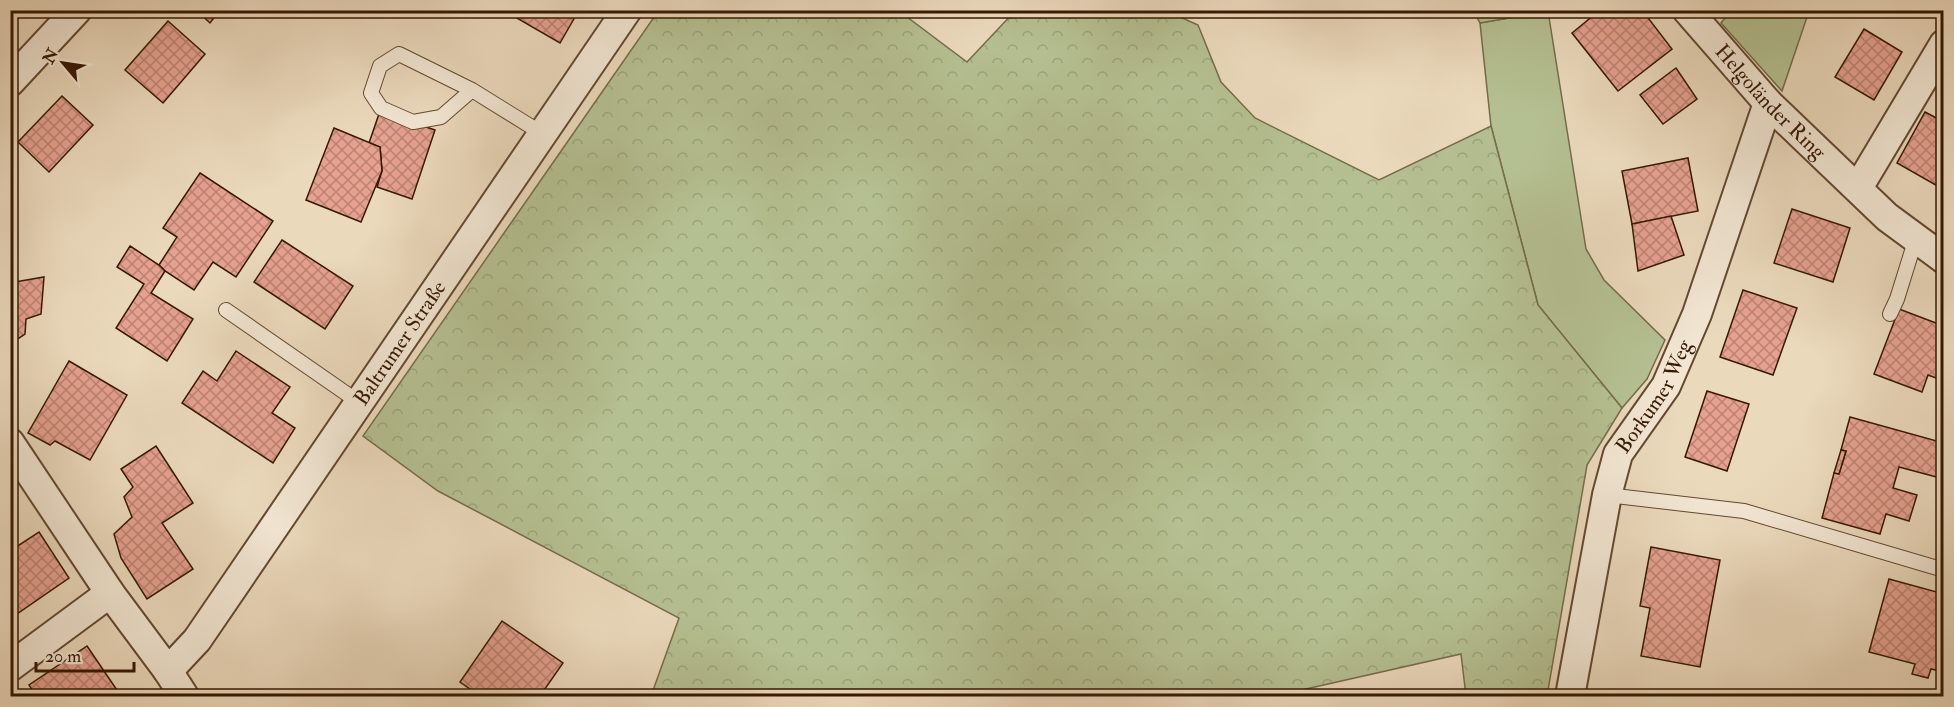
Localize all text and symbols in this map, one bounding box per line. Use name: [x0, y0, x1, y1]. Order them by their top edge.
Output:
north arrow: [33, 33, 93, 93]
street label: Helgoländer Ring: [1709, 39, 1832, 166]
text: N: [38, 45, 63, 68]
street label: Baltrumer Straße: [348, 275, 452, 411]
street label: Borkumer Weg: [1610, 335, 1699, 459]
scale bar: [36, 635, 134, 673]
text: 20 m: [45, 645, 81, 668]

